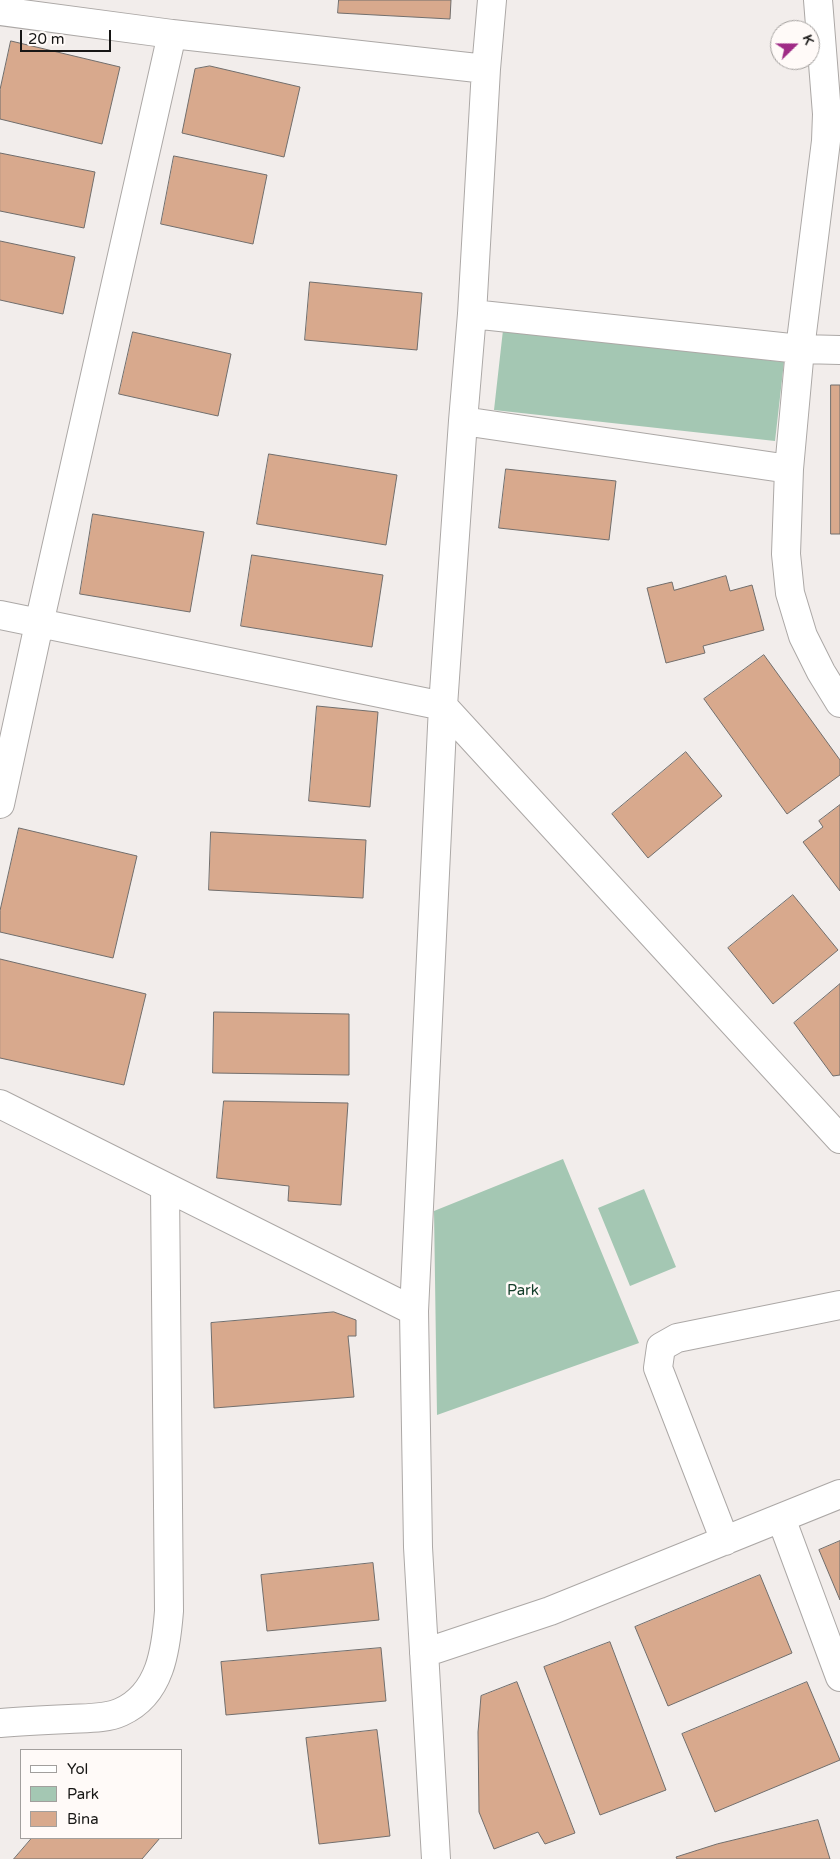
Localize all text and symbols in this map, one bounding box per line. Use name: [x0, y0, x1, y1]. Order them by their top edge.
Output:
scale bar: [22, 20, 114, 52]
north arrow: [770, 20, 820, 70]
text: 20 m: [28, 30, 65, 48]
text: K: [799, 32, 818, 47]
park label: Park: [507, 1282, 539, 1300]
legend: [20, 1749, 182, 1839]
text: Yol: [67, 1760, 88, 1778]
text: Park: [67, 1785, 99, 1803]
text: Bina: [67, 1810, 99, 1828]

